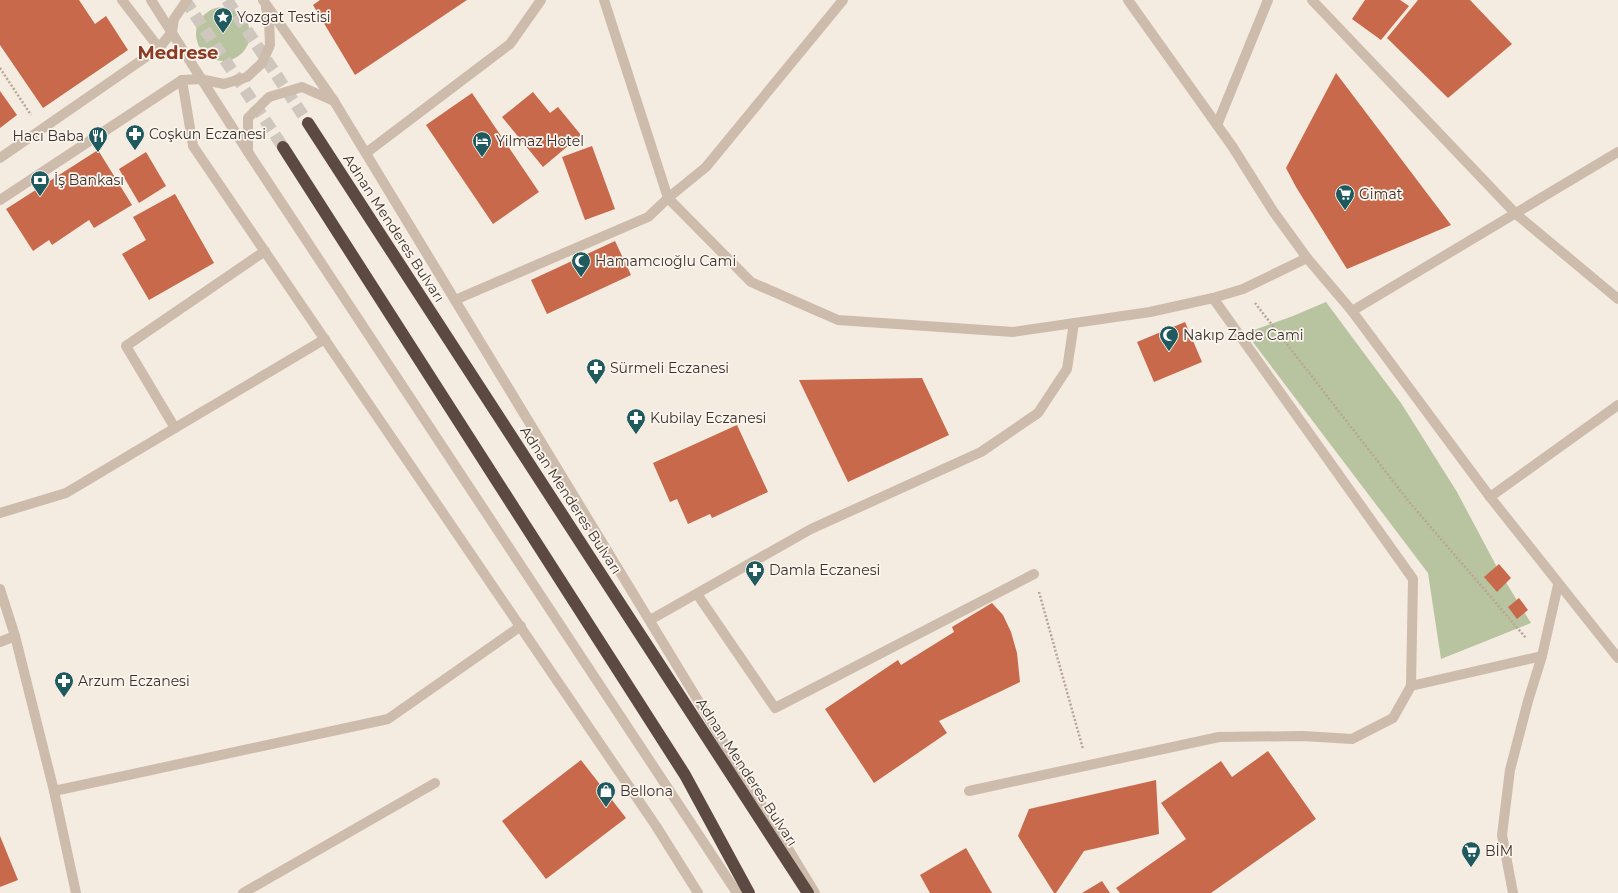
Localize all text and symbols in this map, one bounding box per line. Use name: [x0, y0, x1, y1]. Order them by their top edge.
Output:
place icon: Yozgat Testisi: [212, 6, 234, 34]
place label: Yozgat Testisi: [237, 8, 331, 26]
district label: Medrese: [138, 42, 218, 64]
pharmacy icon: Coşkun Eczanesi: [124, 123, 146, 151]
restaurant icon: Hacı Baba: [87, 125, 109, 153]
place label: Coşkun Eczanesi: [149, 125, 266, 143]
place label: Hacı Baba: [13, 127, 84, 145]
hotel icon: Yilmaz Hotel: [471, 130, 493, 158]
place label: Yilmaz Hotel: [496, 132, 584, 150]
street label: Adnan Menderes Bulvarı: [339, 151, 449, 305]
bank icon: İş Bankası: [29, 169, 51, 197]
place label: İş Bankası: [54, 171, 124, 189]
supermarket icon: Gimat: [1334, 183, 1356, 211]
place label: Gimat: [1359, 185, 1403, 203]
mosque icon: Hamamcıoğlu Cami: [570, 250, 592, 278]
place label: Hamamcıoğlu Cami: [595, 252, 736, 270]
mosque icon: Nakıp Zade Cami: [1158, 324, 1180, 352]
place label: Nakıp Zade Cami: [1183, 326, 1304, 344]
pharmacy icon: Sürmeli Eczanesi: [585, 357, 607, 385]
place label: Sürmeli Eczanesi: [610, 359, 729, 377]
pharmacy icon: Kubilay Eczanesi: [625, 407, 647, 435]
place label: Kubilay Eczanesi: [650, 409, 766, 427]
street label: Adnan Menderes Bulvarı: [516, 423, 626, 577]
pharmacy icon: Damla Eczanesi: [744, 559, 766, 587]
place label: Damla Eczanesi: [769, 561, 880, 579]
pharmacy icon: Arzum Eczanesi: [53, 670, 75, 698]
place label: Arzum Eczanesi: [78, 672, 190, 690]
street label: Adnan Menderes Bulvarı: [692, 695, 802, 849]
shop icon: Bellona: [595, 780, 617, 808]
place label: Bellona: [620, 782, 673, 800]
supermarket icon: BİM: [1460, 840, 1482, 868]
place label: BİM: [1485, 842, 1513, 860]

